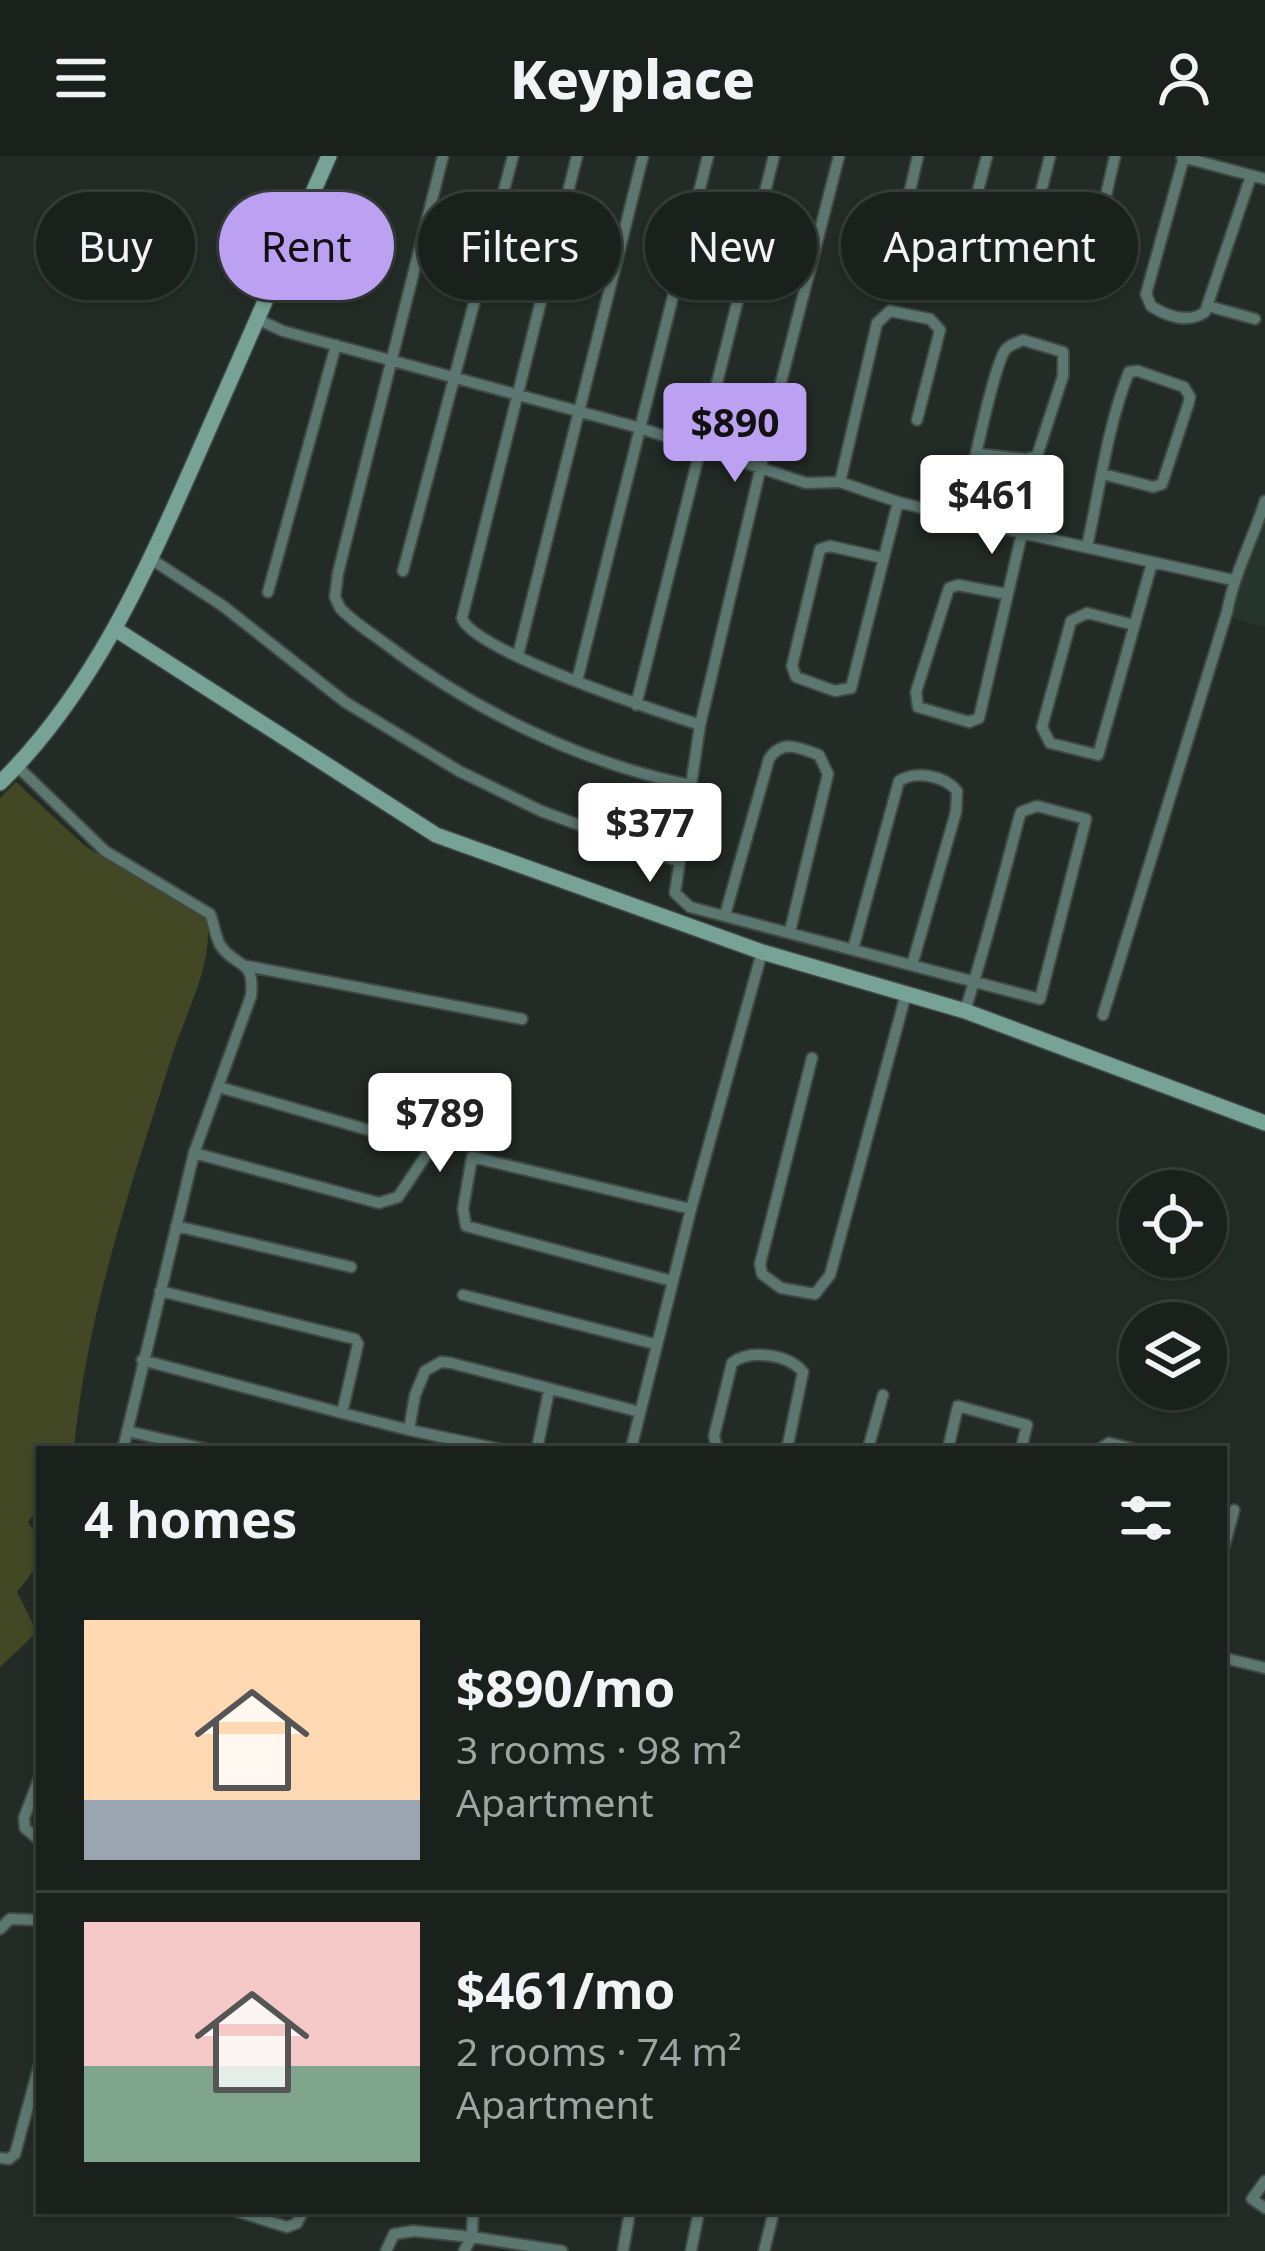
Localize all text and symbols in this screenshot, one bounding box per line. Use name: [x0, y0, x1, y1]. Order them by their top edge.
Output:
text: Keyplace: [510, 41, 755, 115]
icon: menu: [48, 45, 114, 111]
icon: person: [1151, 45, 1217, 111]
chip: Buy: [36, 192, 195, 300]
chip: Rent: [219, 192, 394, 300]
chip: Filters: [418, 192, 621, 300]
chip: New: [645, 192, 817, 300]
chip: Apartment: [841, 192, 1138, 300]
pin: $890: [664, 383, 806, 485]
text: $890: [690, 395, 780, 448]
pin: $461: [921, 455, 1063, 557]
text: $461: [947, 467, 1037, 520]
pin: $377: [579, 783, 721, 885]
text: $377: [605, 795, 695, 848]
pin: $789: [369, 1073, 511, 1175]
text: $789: [395, 1085, 485, 1138]
map controls: [1119, 1170, 1227, 1410]
button: locate: [1119, 1170, 1227, 1278]
button: layers: [1119, 1302, 1227, 1410]
text: 4 homes: [84, 1483, 297, 1553]
icon: filters: [1113, 1485, 1179, 1551]
text: $890/mo: [456, 1652, 675, 1722]
icon: home: [180, 1668, 324, 1812]
text: 3 rooms · 98 m²: [456, 1722, 742, 1775]
text: Apartment: [456, 1775, 654, 1828]
text: $461/mo: [456, 1954, 675, 2024]
icon: home: [180, 1970, 324, 2114]
text: 2 rooms · 74 m²: [456, 2024, 742, 2077]
text: Apartment: [456, 2077, 654, 2130]

